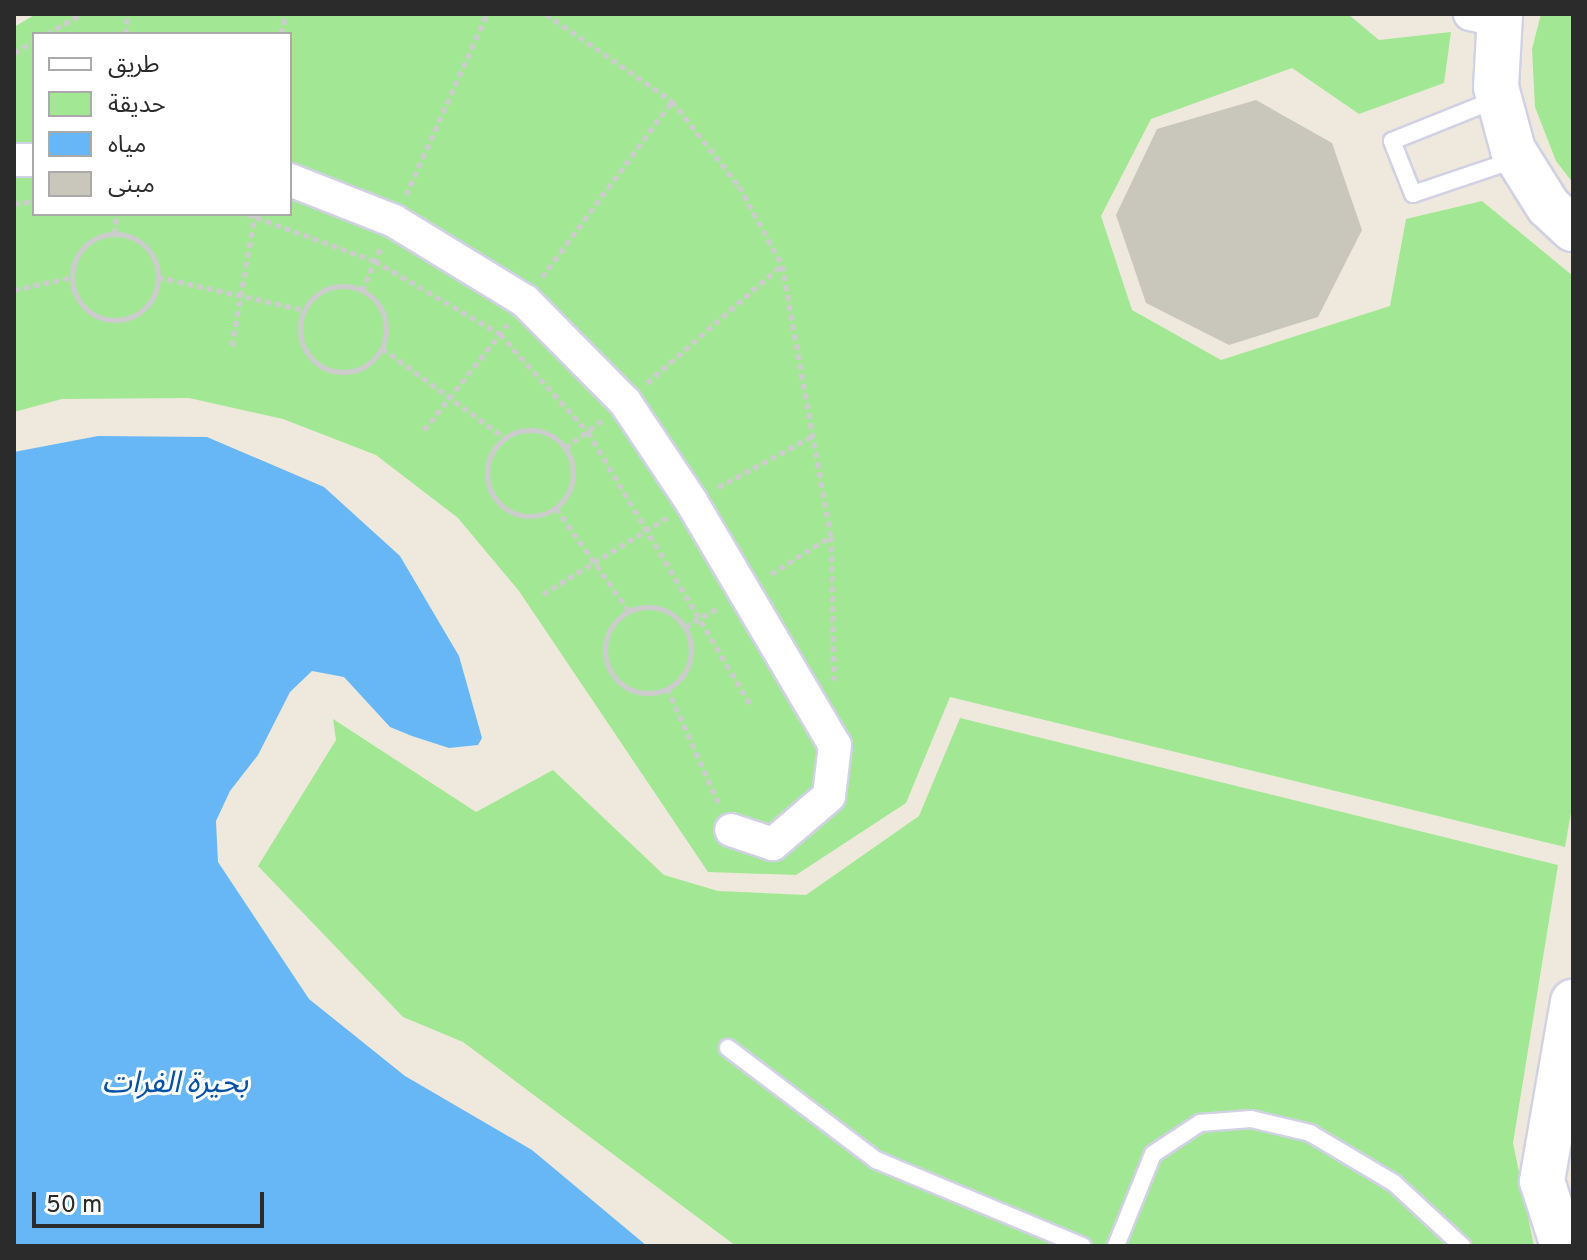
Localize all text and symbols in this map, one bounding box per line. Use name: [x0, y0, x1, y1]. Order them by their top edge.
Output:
legend: [32, 32, 292, 216]
text: طريق: [108, 51, 160, 81]
text: حديقة: [108, 91, 166, 121]
text: مياه: [108, 131, 146, 161]
text: مبنى: [108, 171, 155, 201]
water label: بحيرة الفرات: [102, 1067, 248, 1103]
scale bar: [36, 1176, 268, 1226]
text: 50 m: [46, 1191, 102, 1221]

